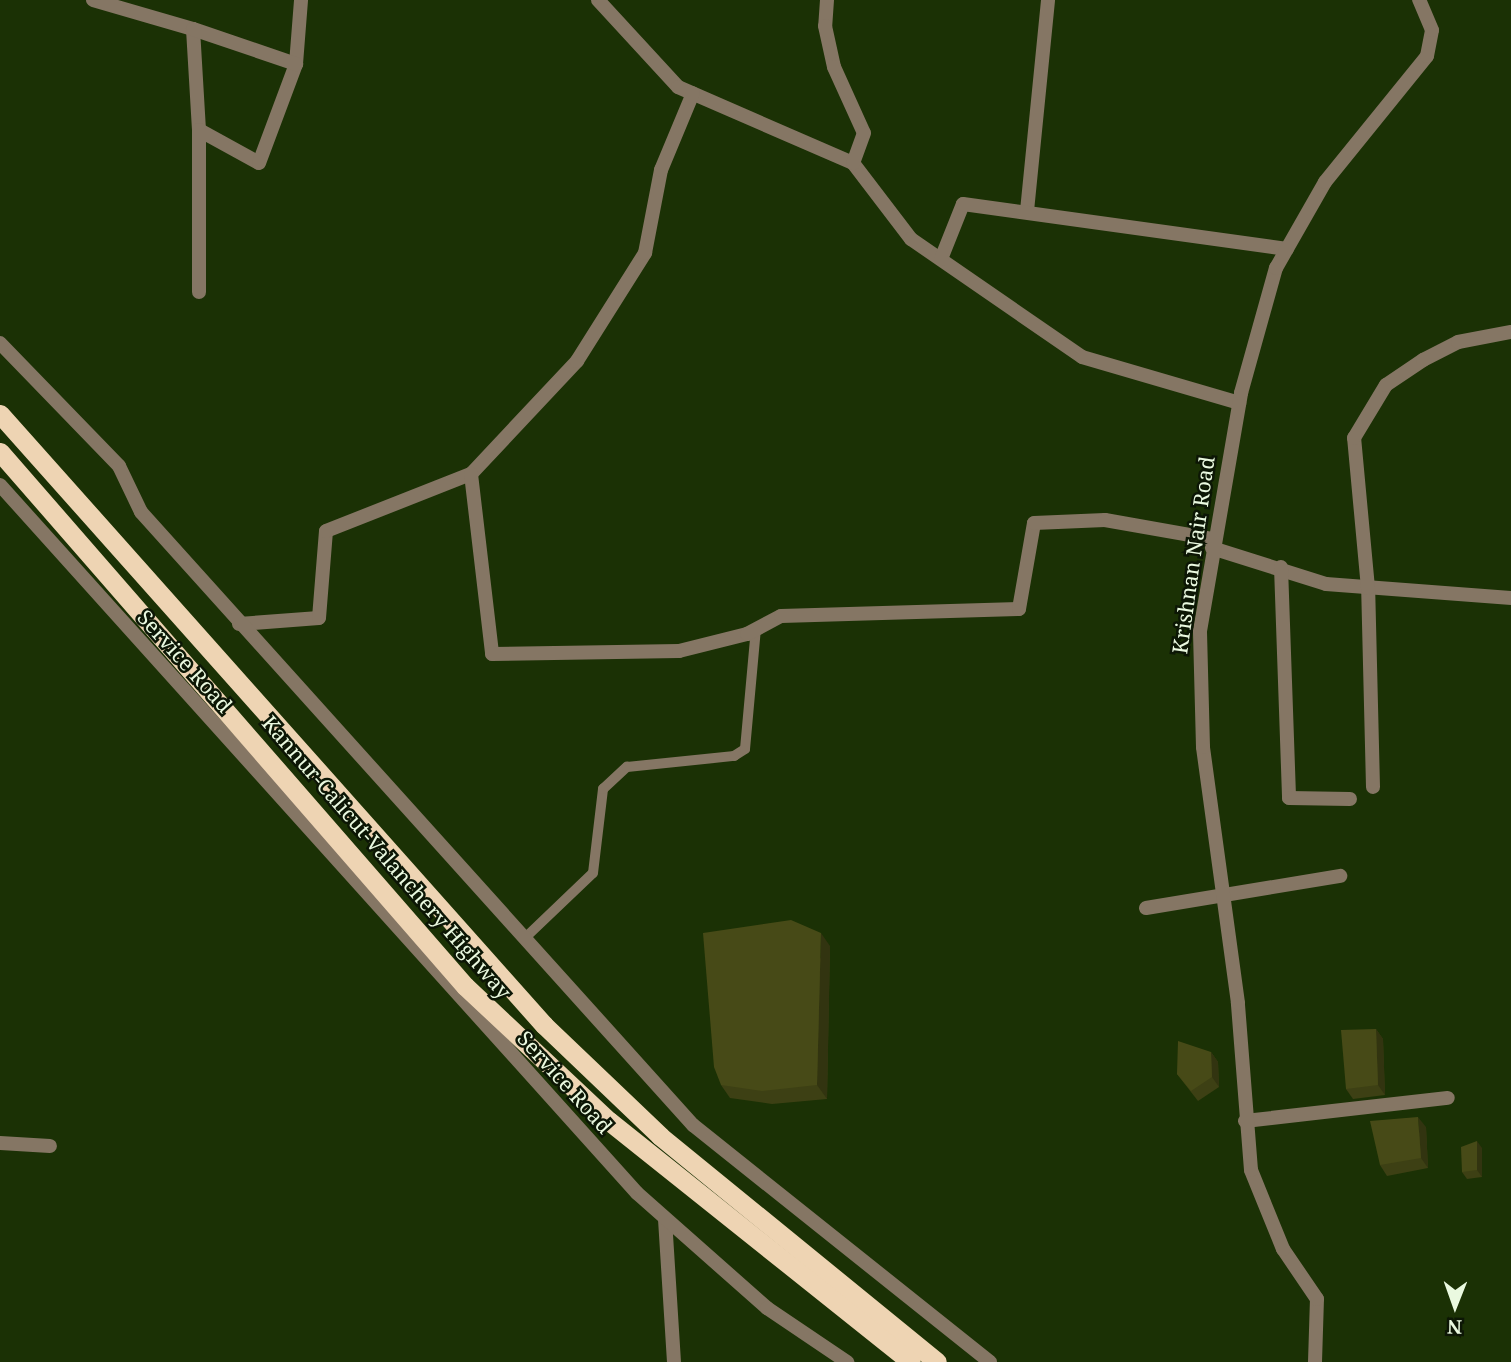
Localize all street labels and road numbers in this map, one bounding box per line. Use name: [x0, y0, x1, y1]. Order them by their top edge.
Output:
street label: Krishnan Nair Road: [1167, 455, 1219, 655]
street label: Service Road: [132, 605, 238, 717]
street label: Kannur-Calicut-Valanchery Highway: [257, 710, 517, 1004]
street label: Service Road: [512, 1026, 618, 1138]

